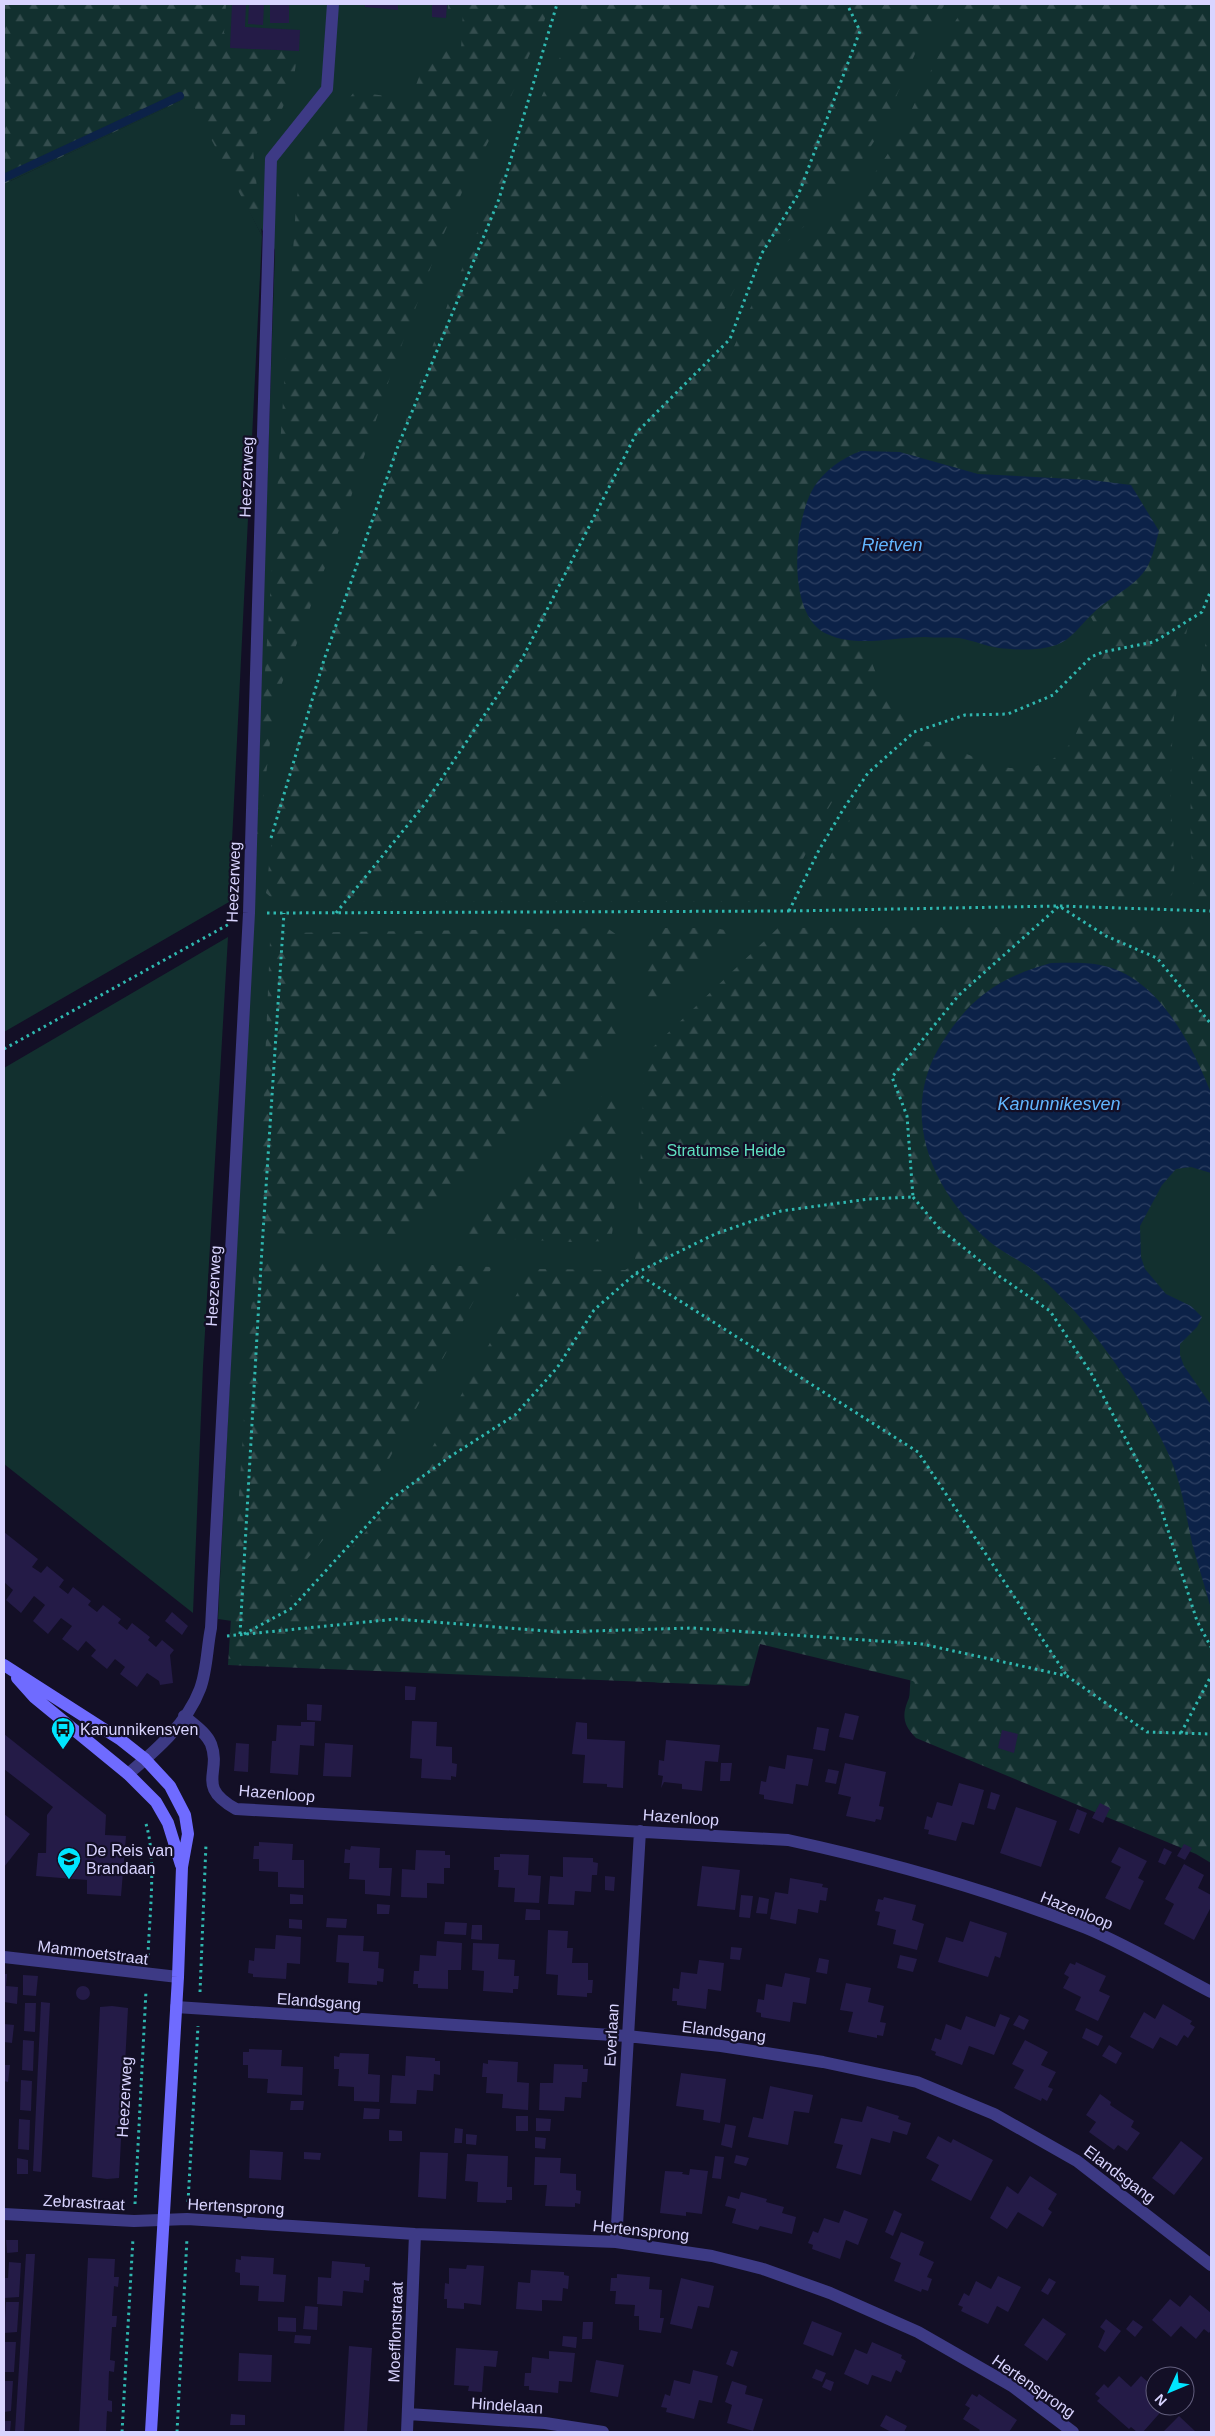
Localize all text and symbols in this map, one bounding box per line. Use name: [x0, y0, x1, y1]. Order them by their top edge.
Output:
street label: Heezerweg: [237, 436, 256, 518]
water label: Rietven: [861, 535, 923, 555]
street label: Heezerweg: [224, 841, 243, 923]
water label: Kanunnikesven: [997, 1094, 1121, 1114]
park label: Stratumse Heide: [666, 1142, 786, 1159]
street label: Heezerweg: [203, 1245, 224, 1327]
bus stop icon: Kanunnikensven: [50, 1716, 76, 1750]
place label: Kanunnikensven: [80, 1721, 198, 1738]
street label: Hazenloop: [238, 1782, 316, 1805]
street label: Hazenloop: [642, 1806, 720, 1829]
place label: De Reis van Brandaan: [86, 1842, 173, 1877]
school or university icon: De Reis van Brandaan: [56, 1846, 82, 1880]
street label: Hazenloop: [1038, 1888, 1116, 1933]
street label: Mammoetstraat: [37, 1937, 150, 1968]
street label: Elandsgang: [276, 1990, 362, 2013]
street label: Everlaan: [601, 2003, 622, 2067]
street label: Elandsgang: [681, 2018, 767, 2045]
street label: Heezerweg: [114, 2056, 135, 2138]
street label: Elandsgang: [1081, 2142, 1159, 2207]
street label: Zebrastraat: [43, 2192, 126, 2213]
street label: Hertensprong: [187, 2195, 285, 2218]
street label: Hertensprong: [592, 2217, 690, 2244]
street label: Moefflonstraat: [385, 2281, 406, 2383]
street label: Hertensprong: [989, 2352, 1078, 2421]
north arrow: [1145, 2366, 1195, 2416]
text: N: [1151, 2391, 1170, 2409]
street label: Hindelaan: [470, 2395, 544, 2416]

